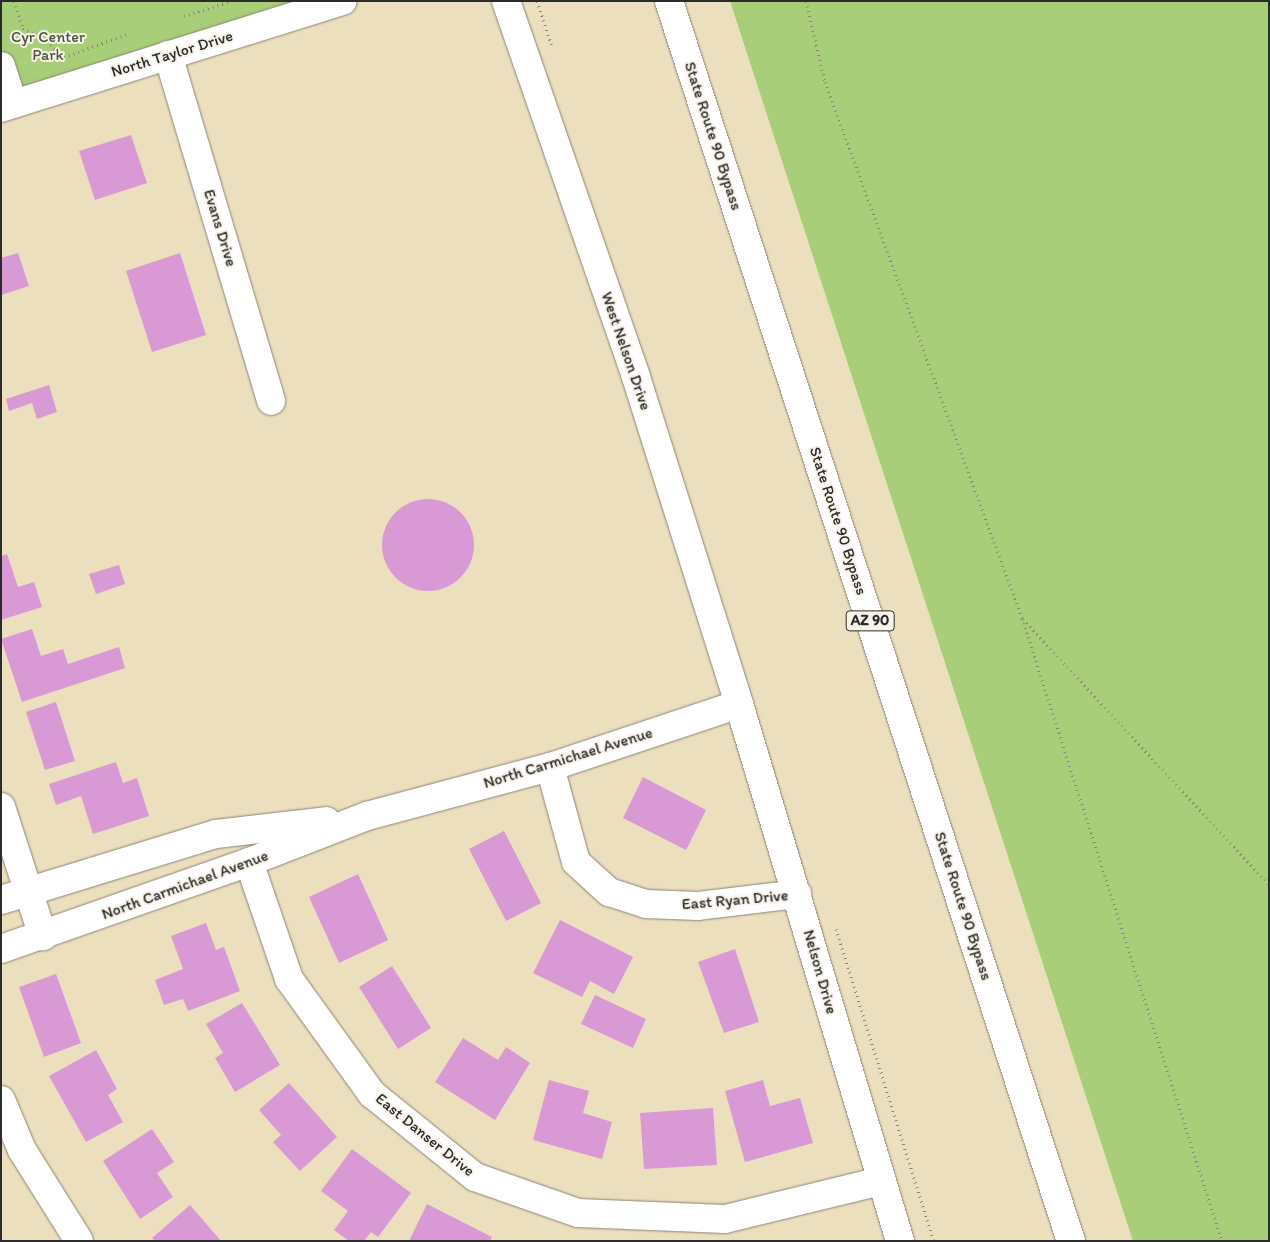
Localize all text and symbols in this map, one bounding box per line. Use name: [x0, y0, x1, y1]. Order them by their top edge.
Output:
park label: Cyr Center Park: [11, 27, 85, 65]
street label: North Taylor Drive: [109, 27, 235, 81]
street label: State Route 90 Bypass: [680, 60, 746, 212]
street label: Evans Drive: [199, 187, 241, 269]
street label: West Nelson Drive: [597, 289, 655, 413]
street label: State Route 90 Bypass: [805, 445, 871, 597]
road number: AZ 90: [845, 608, 895, 634]
street label: North Carmichael Avenue: [481, 723, 655, 793]
street label: State Route 90 Bypass: [930, 830, 996, 982]
street label: North Carmichael Avenue: [99, 846, 271, 924]
street label: East Ryan Drive: [681, 886, 789, 914]
street label: Nelson Drive: [799, 928, 841, 1016]
street label: East Danser Drive: [371, 1089, 479, 1181]

